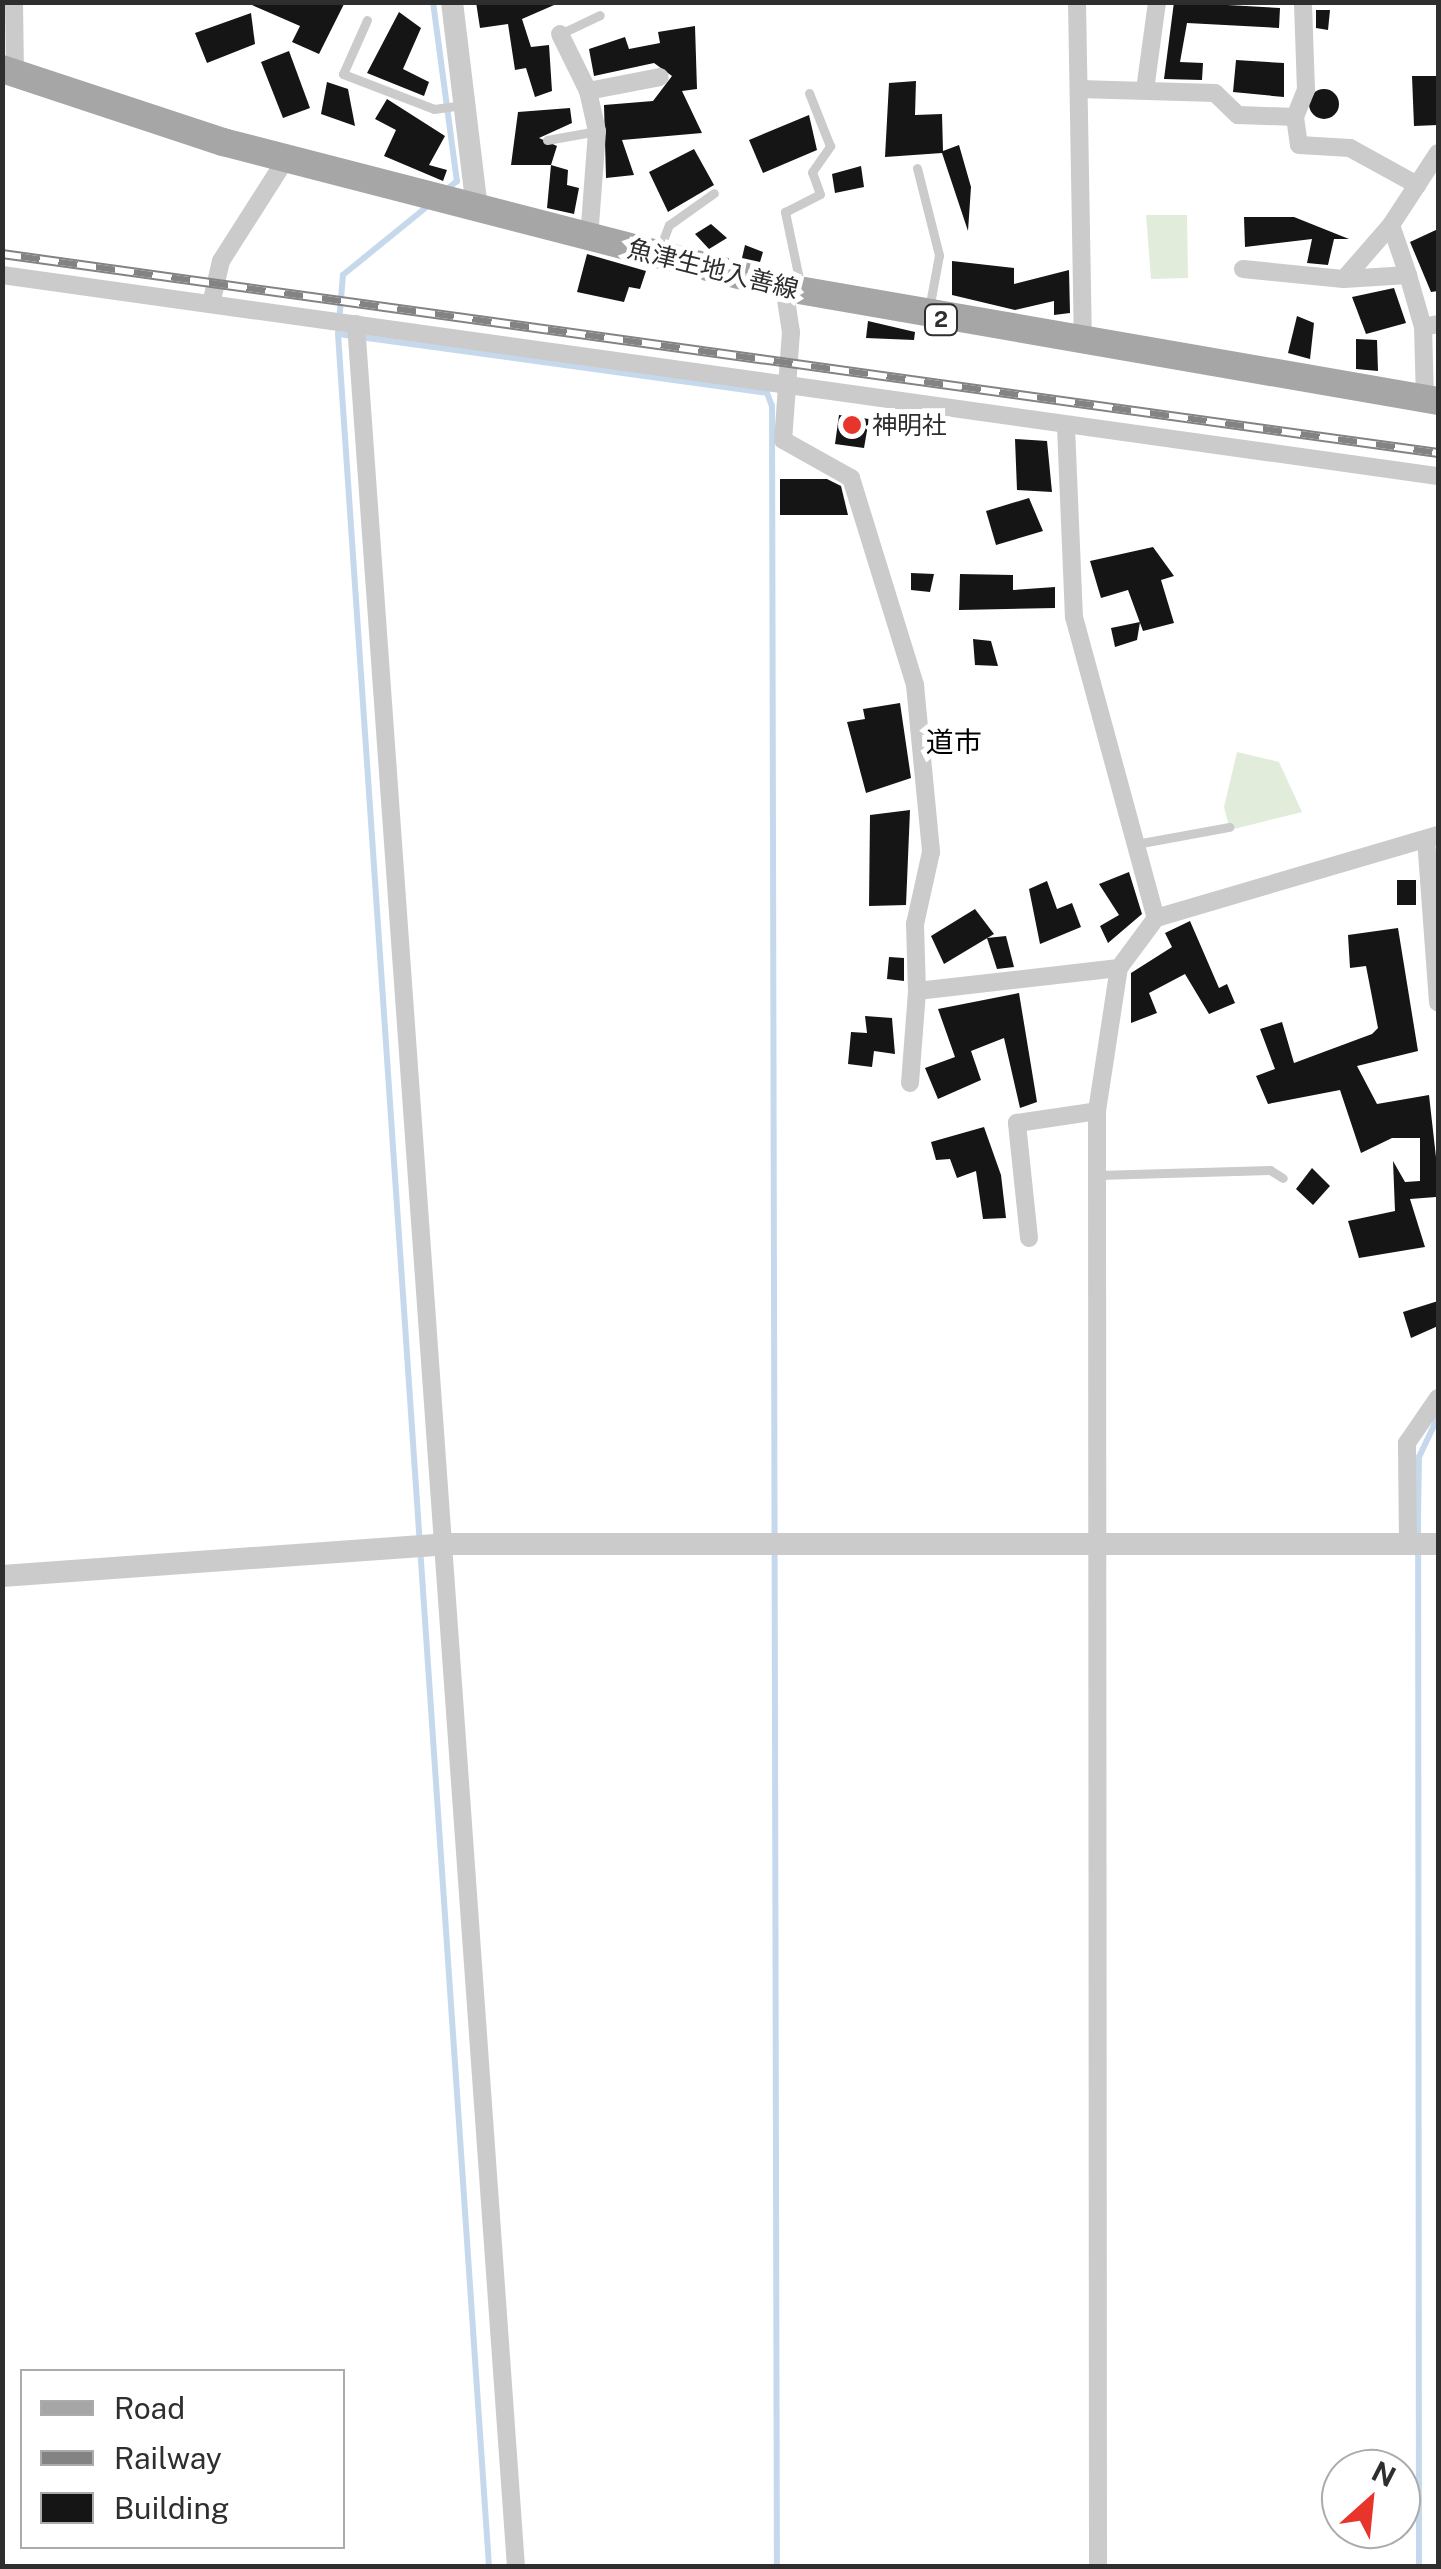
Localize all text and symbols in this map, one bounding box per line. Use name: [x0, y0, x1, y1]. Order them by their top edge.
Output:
street label: 魚津生地入善線: [624, 233, 802, 305]
road number: 2: [924, 303, 958, 337]
place label: 神明社: [872, 410, 947, 440]
marker: 神明社: [841, 414, 863, 436]
district label: 道市: [926, 725, 982, 759]
legend: [20, 2369, 345, 2549]
text: Road: [114, 2390, 185, 2426]
text: Railway: [114, 2440, 222, 2476]
north arrow: [1321, 2449, 1421, 2549]
text: N: [1367, 2454, 1401, 2493]
text: Building: [114, 2490, 229, 2526]

